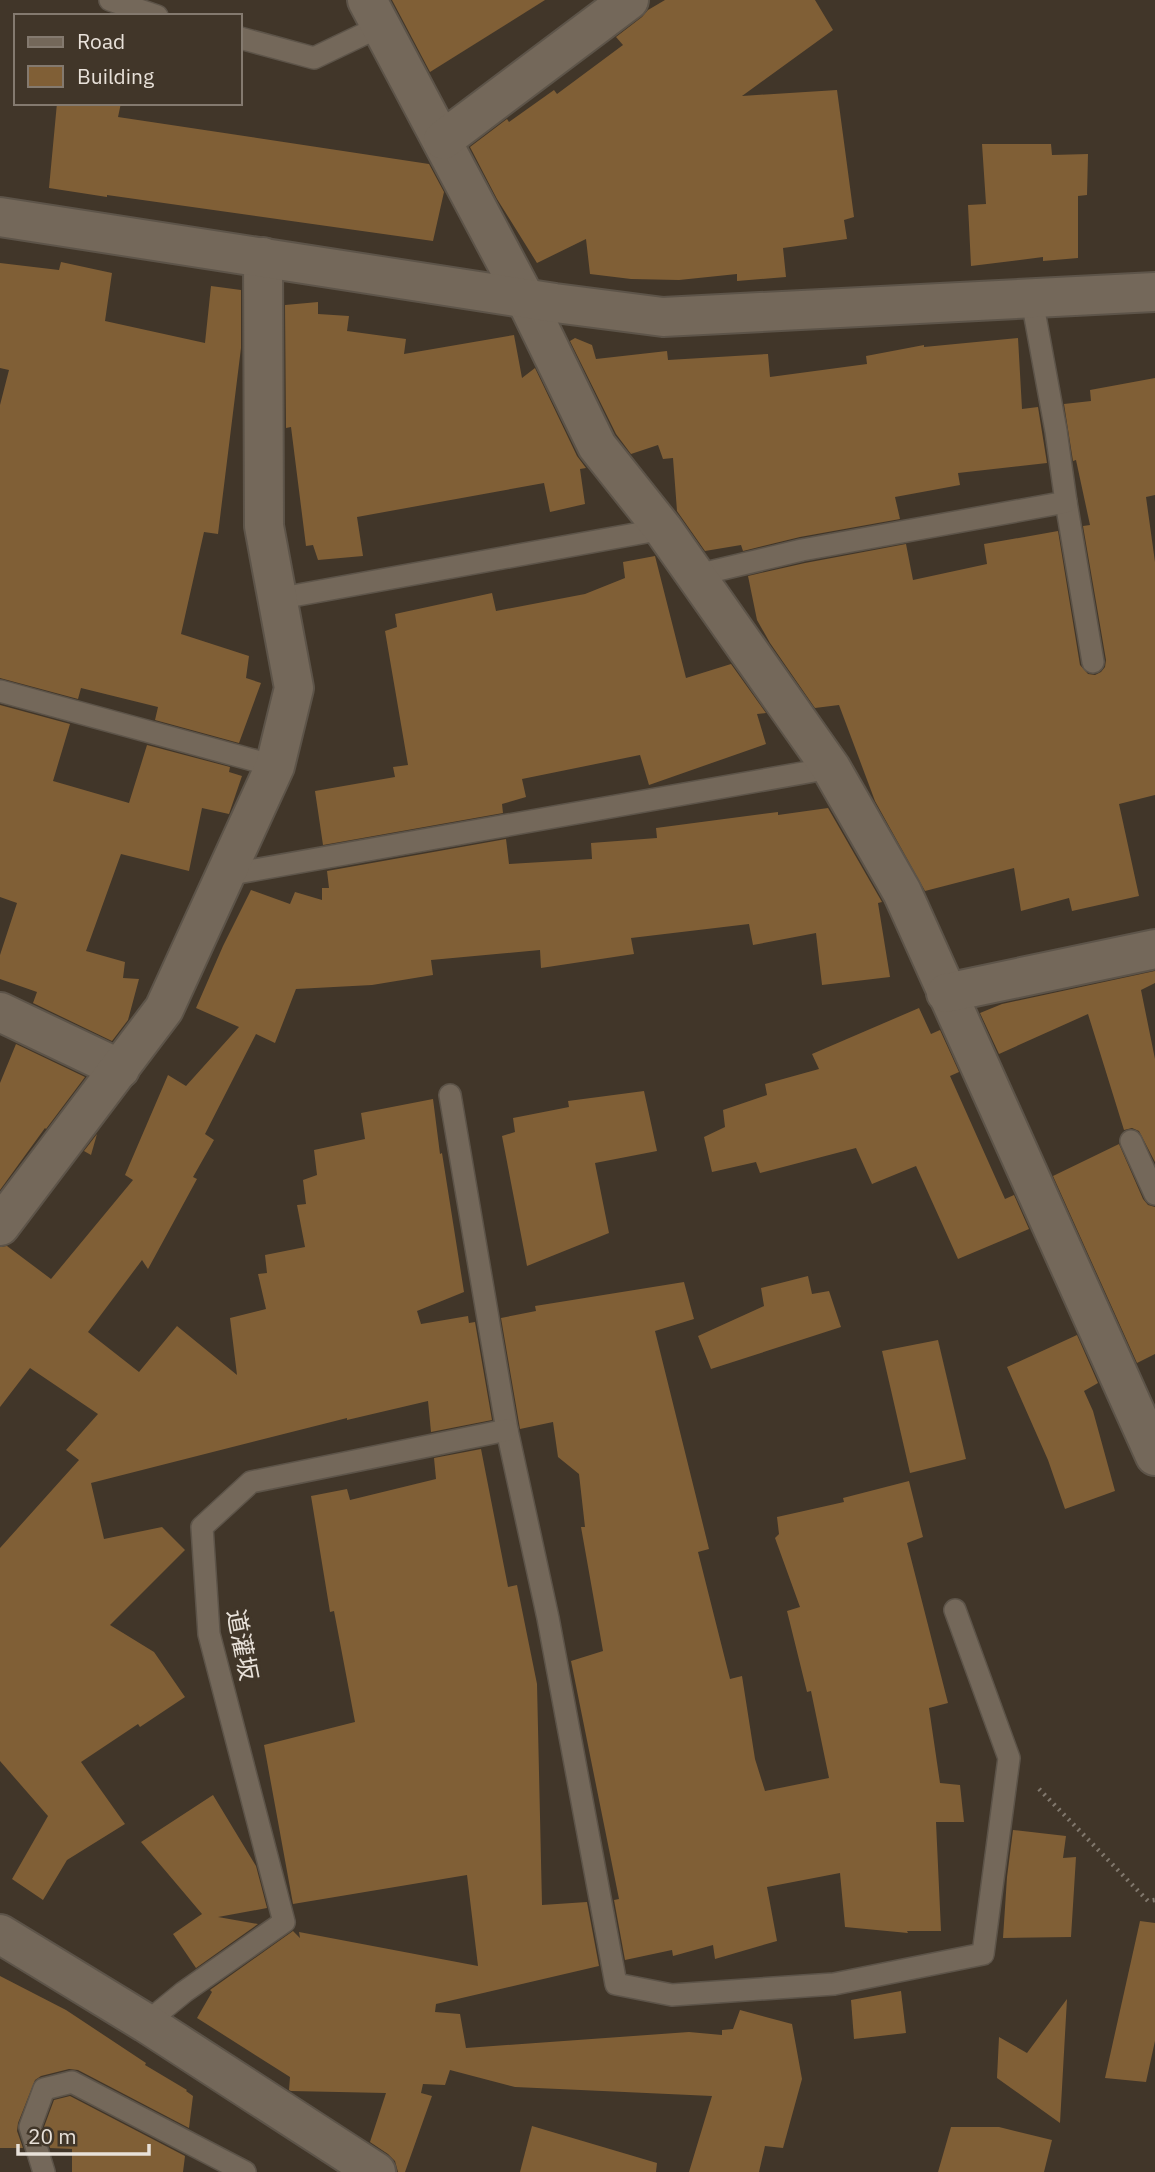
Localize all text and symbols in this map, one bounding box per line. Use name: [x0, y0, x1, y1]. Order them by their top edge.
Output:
legend: [14, 14, 242, 105]
text: Road: [77, 27, 125, 55]
text: Building: [77, 62, 154, 90]
street label: 道灌坂: [220, 1606, 266, 1683]
scale bar: [18, 2112, 149, 2156]
text: 20 m: [28, 2122, 77, 2150]

